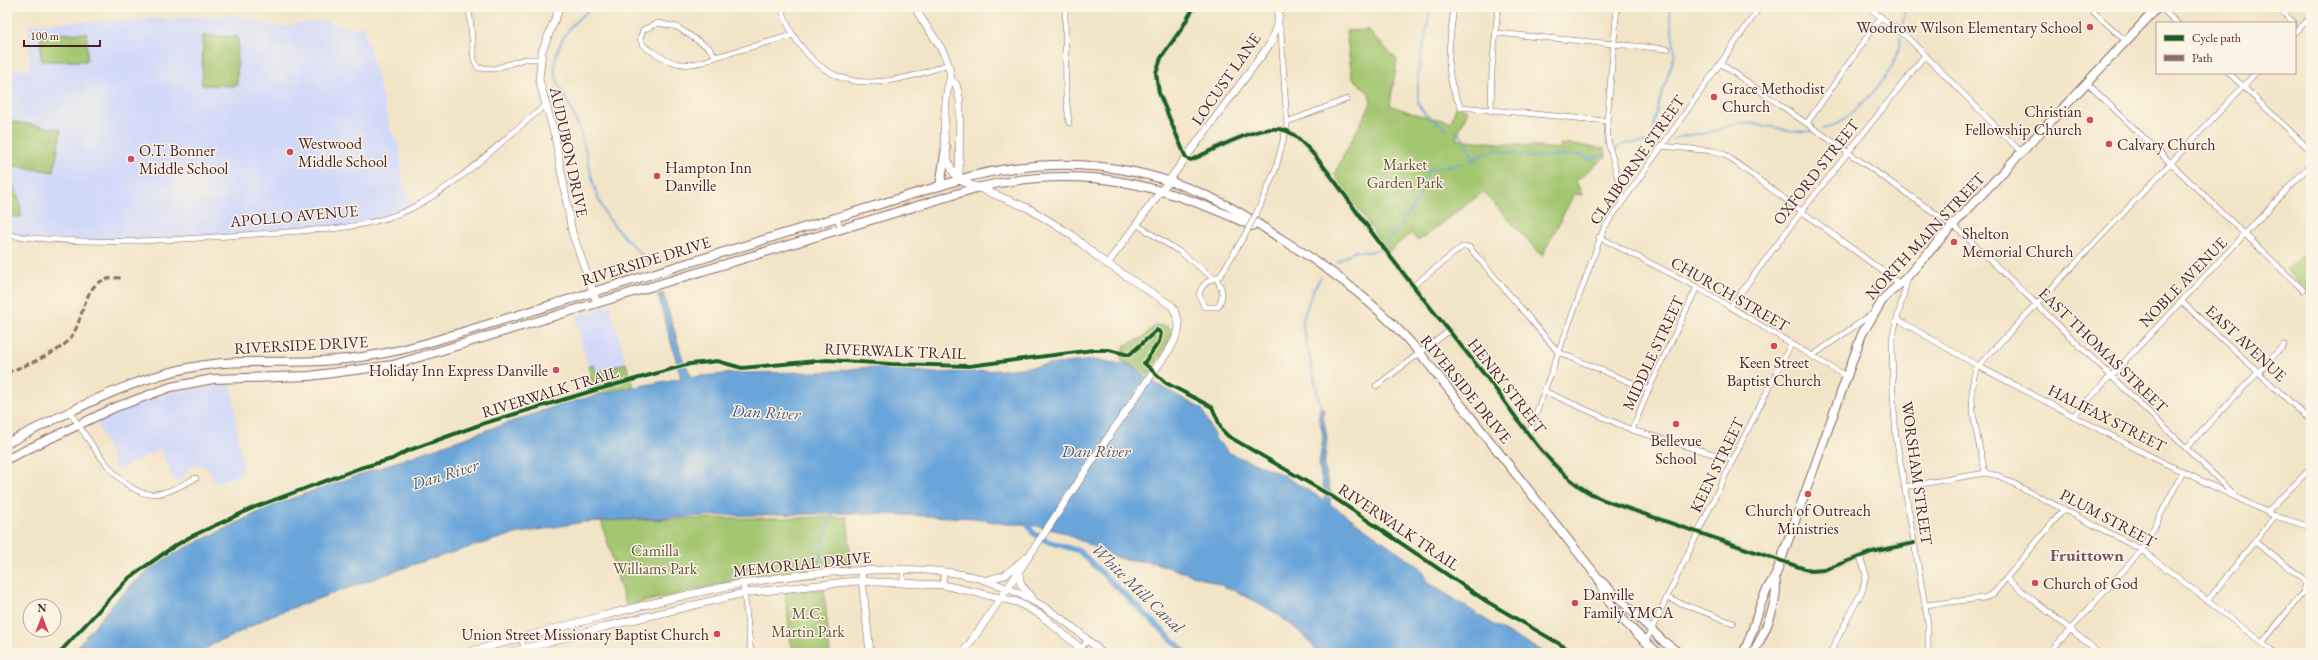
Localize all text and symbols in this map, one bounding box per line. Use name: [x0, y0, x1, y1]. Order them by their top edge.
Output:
place label: Woodrow Wilson Elementary School: [1856, 17, 2082, 38]
scale bar: [24, 22, 100, 48]
marker: Woodrow Wilson Elementary School: [2085, 22, 2095, 32]
legend: [2156, 22, 2296, 74]
text: 100 m: [30, 28, 60, 44]
street label: LOCUST LANE: [1186, 29, 1266, 129]
text: Cycle path: [2192, 30, 2241, 46]
text: Path: [2192, 50, 2213, 66]
place label: Grace Methodist Church: [1722, 78, 1825, 117]
street label: AUDUBON DRIVE: [545, 84, 593, 219]
street label: CLAIBORNE STREET: [1584, 91, 1690, 229]
marker: Grace Methodist Church: [1709, 92, 1719, 102]
place label: Christian Fellowship Church: [1965, 101, 2083, 140]
street label: OXFORD STREET: [1768, 115, 1864, 229]
marker: Christian Fellowship Church: [2085, 115, 2095, 125]
place label: Westwood Middle School: [298, 133, 388, 172]
place label: Calvary Church: [2117, 134, 2215, 155]
marker: Calvary Church: [2104, 139, 2114, 149]
place label: O.T. Bonner Middle School: [139, 140, 229, 179]
marker: Westwood Middle School: [285, 147, 295, 157]
marker: O.T. Bonner Middle School: [126, 154, 136, 164]
park label: Market Garden Park: [1367, 154, 1444, 193]
place label: Hampton Inn Danville: [665, 157, 753, 196]
street label: NORTH MAIN STREET: [1860, 168, 1990, 304]
marker: Hampton Inn Danville: [652, 171, 662, 181]
street label: APOLLO AVENUE: [228, 200, 359, 232]
place label: Shelton Memorial Church: [1962, 223, 2074, 262]
street label: RIVERSIDE DRIVE: [579, 231, 713, 291]
street label: NOBLE AVENUE: [2134, 232, 2232, 332]
marker: Shelton Memorial Church: [1949, 237, 1959, 247]
street label: CHURCH STREET: [1667, 252, 1793, 337]
street label: EAST THOMAS STREET: [2034, 283, 2172, 417]
street label: MIDDLE STREET: [1617, 292, 1689, 414]
street label: EAST AVENUE: [2201, 300, 2291, 386]
street label: RIVERSIDE DRIVE: [1416, 330, 1516, 448]
street label: RIVERSIDE DRIVE: [234, 331, 368, 359]
street label: HENRY STREET: [1463, 334, 1551, 438]
street label: RIVERWALK TRAIL: [824, 338, 967, 364]
marker: Keen Street Baptist Church: [1769, 341, 1779, 351]
place label: Keen Street Baptist Church: [1727, 352, 1821, 391]
place label: Holiday Inn Express Danville: [369, 360, 548, 381]
street label: RIVERWALK TRAIL: [479, 361, 622, 423]
marker: Holiday Inn Express Danville: [551, 365, 561, 375]
street label: HALIFAX STREET: [2044, 379, 2170, 457]
water label: Dan River: [730, 399, 803, 425]
street label: WORSHAM STREET: [1897, 400, 1938, 547]
street label: KEEN STREET: [1685, 414, 1749, 516]
marker: Bellevue School: [1671, 419, 1681, 429]
place label: Bellevue School: [1650, 430, 1702, 469]
water label: Dan River: [1060, 440, 1132, 462]
water label: Dan River: [408, 453, 483, 495]
street label: RIVERWALK TRAIL: [1334, 479, 1464, 576]
street label: PLUM STREET: [2056, 484, 2160, 552]
marker: Church of Outreach Ministries: [1803, 489, 1813, 499]
place label: Church of Outreach Ministries: [1745, 500, 1871, 539]
water label: White Mill Canal: [1087, 538, 1190, 639]
park label: Camilla Williams Park: [613, 540, 698, 579]
district label: Fruittown: [2050, 544, 2124, 566]
street label: MEMORIAL DRIVE: [732, 546, 872, 582]
place label: Church of God: [2043, 573, 2139, 594]
marker: Church of God: [2030, 578, 2040, 588]
place label: Danville Family YMCA: [1583, 584, 1675, 623]
north arrow: [22, 598, 62, 638]
marker: Danville Family YMCA: [1570, 598, 1580, 608]
text: N: [38, 601, 47, 615]
park label: M.C. Martin Park: [771, 603, 845, 642]
place label: Union Street Missionary Baptist Church: [461, 624, 709, 645]
marker: Union Street Missionary Baptist Church: [712, 629, 722, 639]

